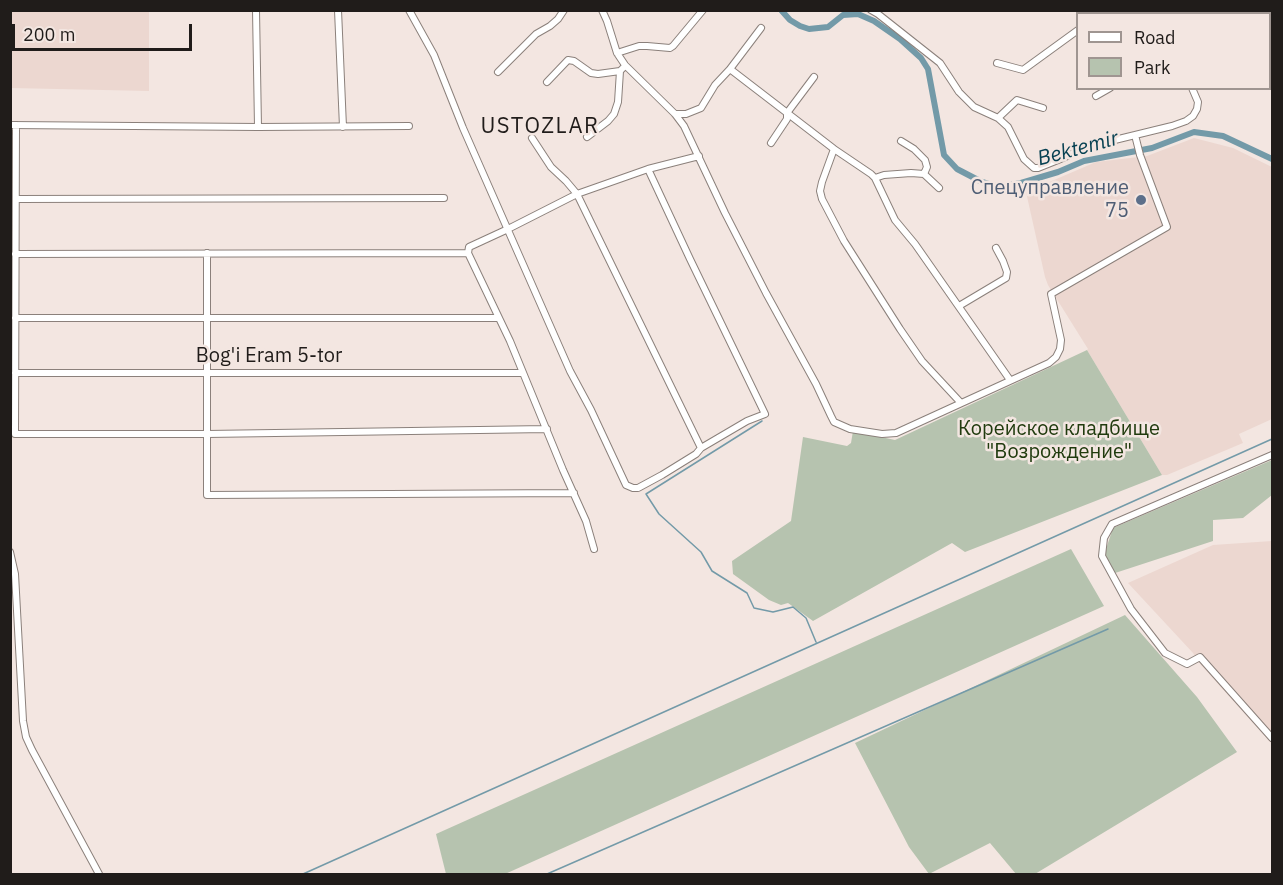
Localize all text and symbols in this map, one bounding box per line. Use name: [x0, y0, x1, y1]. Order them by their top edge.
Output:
scale bar: [15, 12, 195, 50]
legend: [1076, 12, 1271, 90]
text: 200 m: [23, 23, 75, 46]
text: Road: [1134, 26, 1175, 49]
text: Park: [1134, 56, 1170, 79]
district label: USTOZLAR: [480, 114, 600, 140]
water label: Bektemir: [1035, 126, 1121, 172]
place label: Спецуправление 75: [971, 176, 1129, 223]
marker: Спецуправление 75: [1134, 193, 1148, 207]
street label: Bog'i Eram 5-tor: [196, 344, 342, 368]
park label: Корейское кладбище "Возрождение": [958, 417, 1160, 464]

